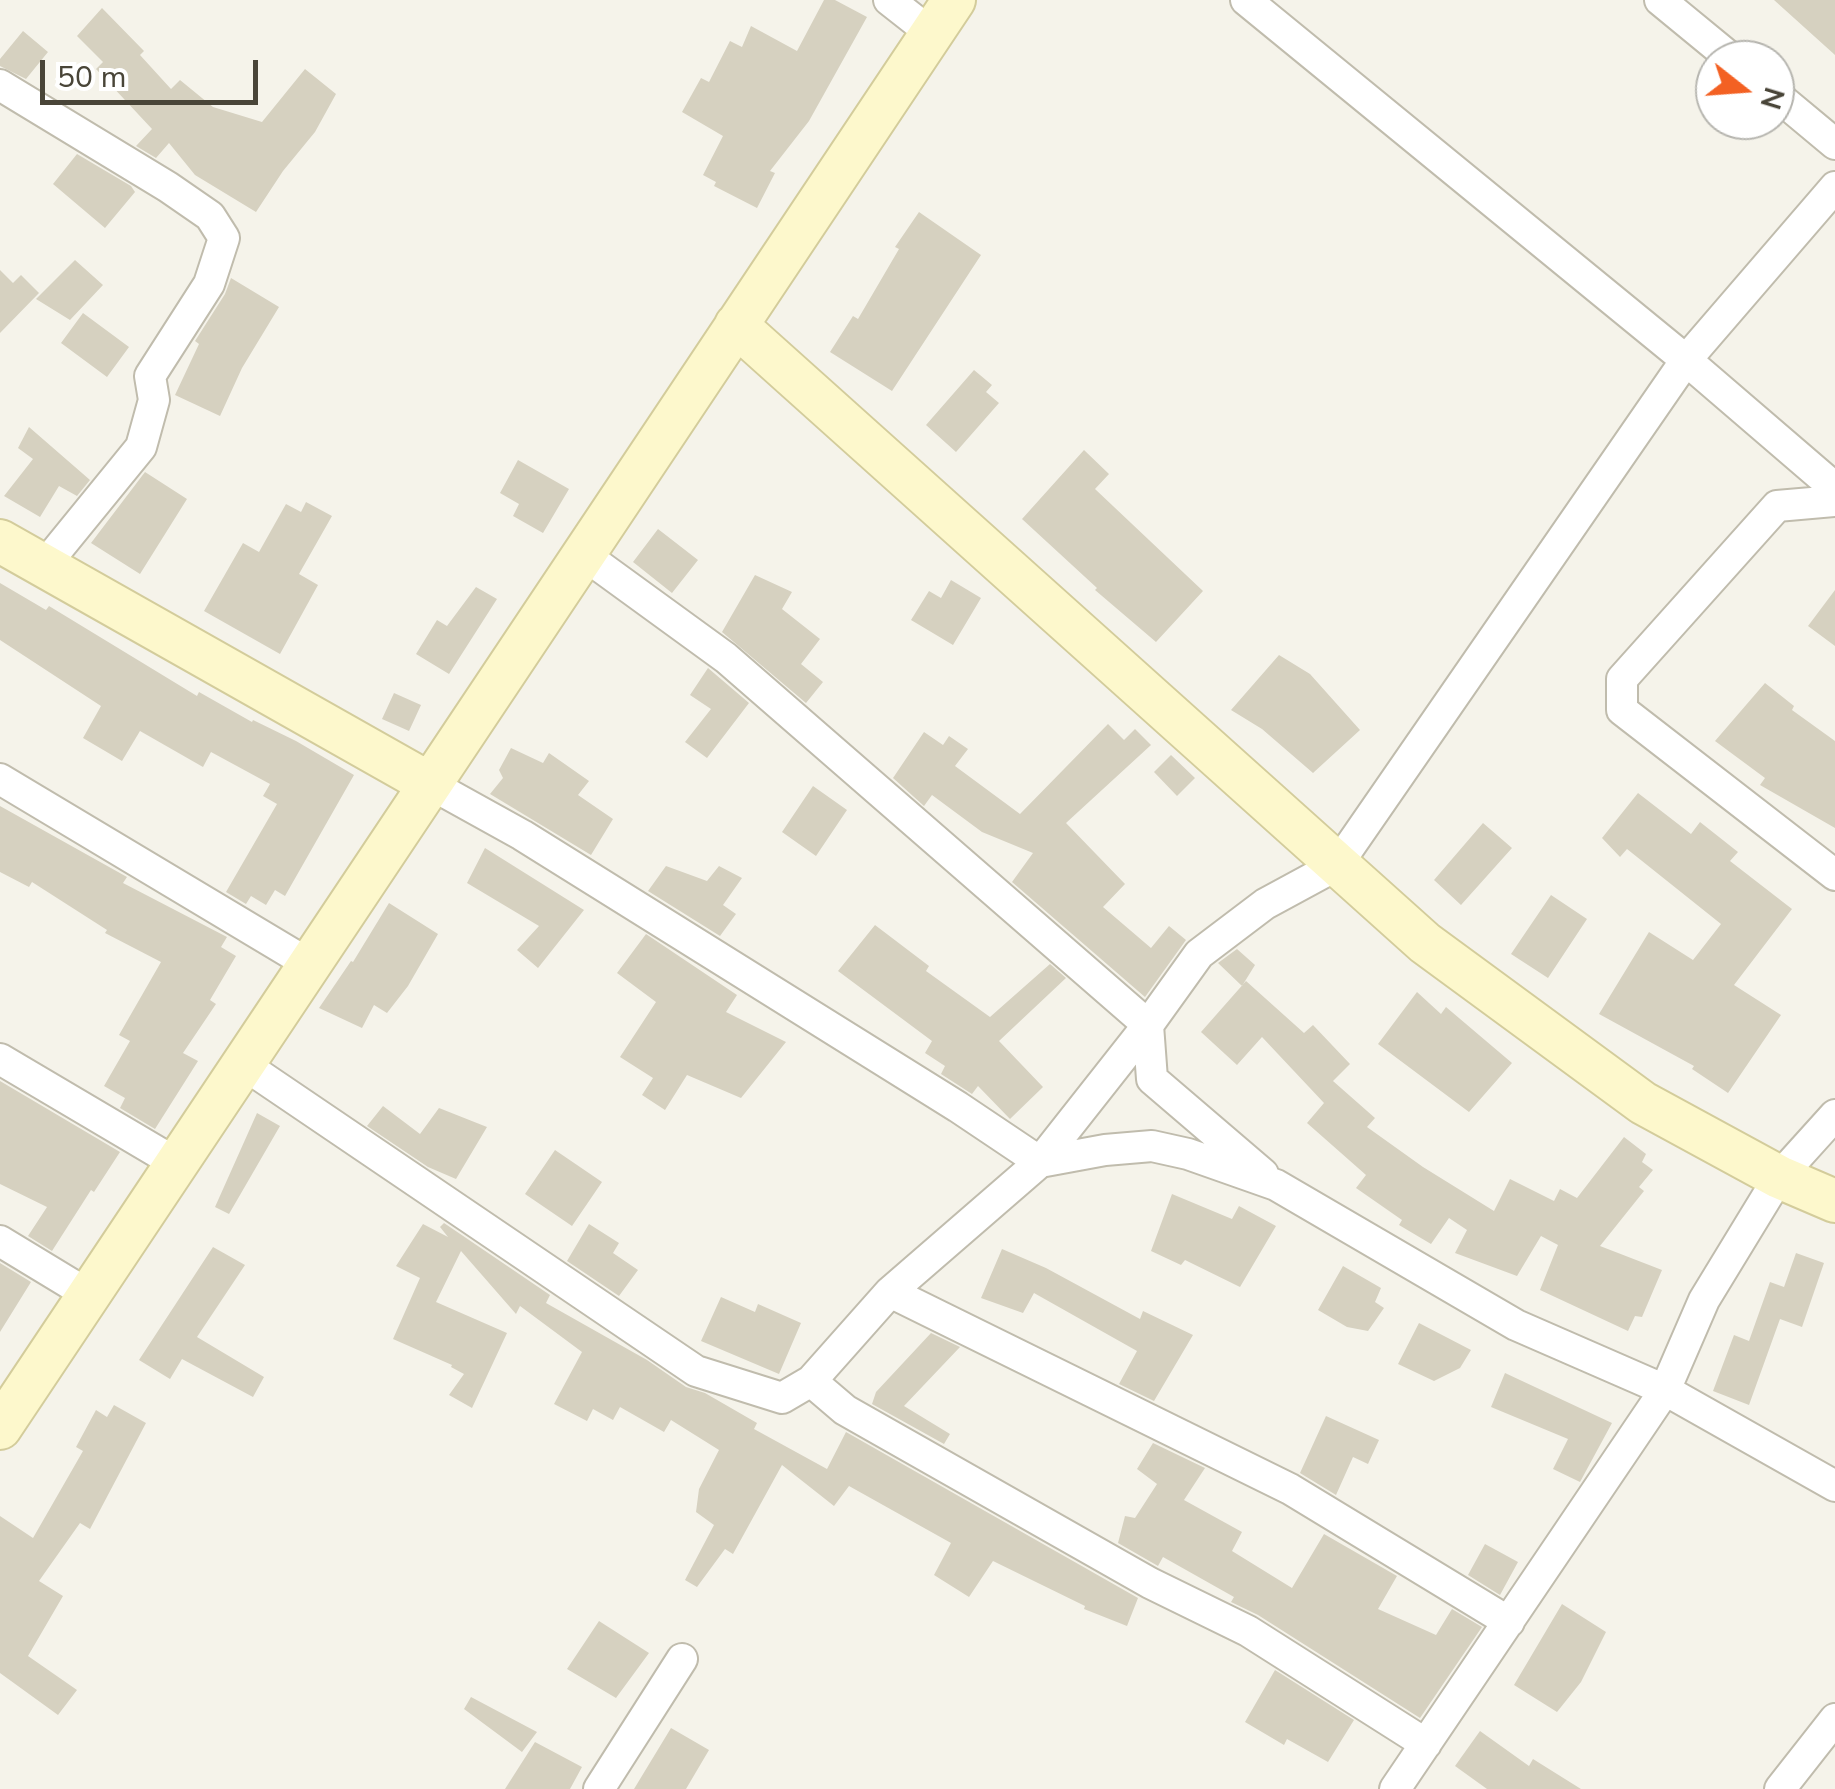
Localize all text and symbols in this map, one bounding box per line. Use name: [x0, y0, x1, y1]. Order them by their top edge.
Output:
scale bar: [45, 40, 262, 102]
north arrow: [1695, 40, 1795, 140]
text: 50 m: [57, 57, 126, 98]
text: N: [1751, 83, 1793, 114]

